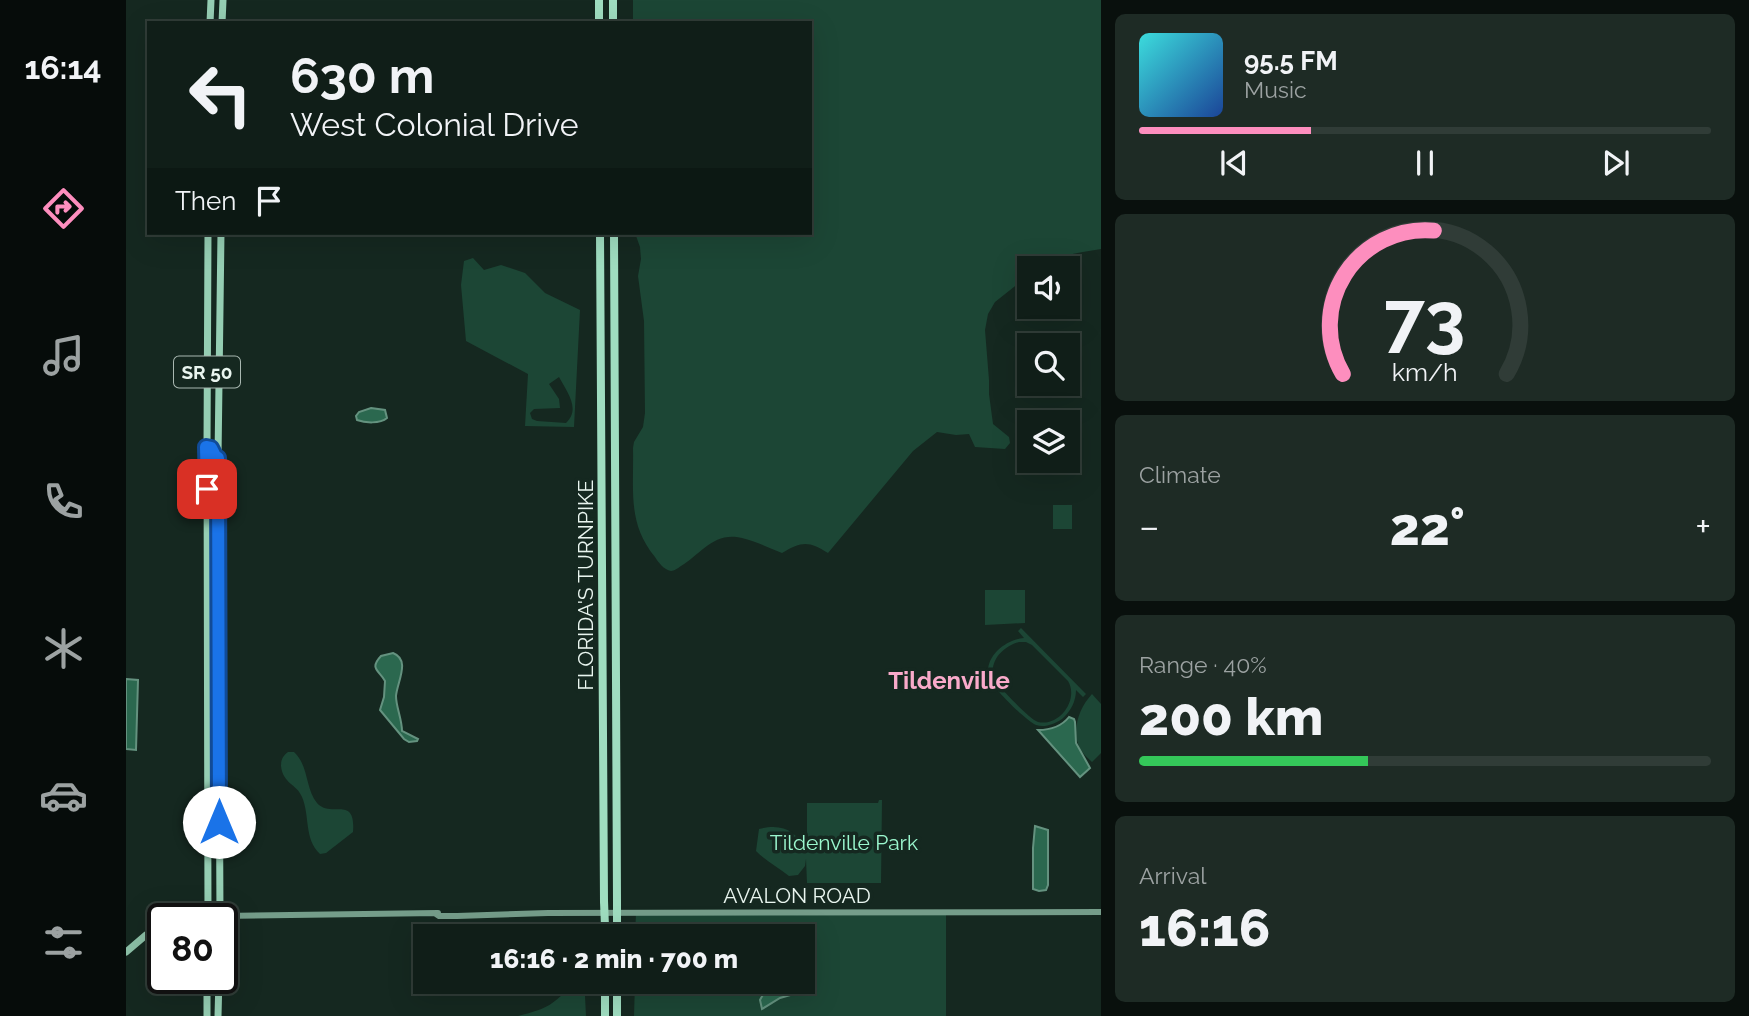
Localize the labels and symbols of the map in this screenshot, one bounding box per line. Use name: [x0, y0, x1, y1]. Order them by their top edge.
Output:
road number: SR 50: [174, 356, 240, 388]
pin: [177, 459, 237, 519]
street label: FLORIDA'S TURNPIKE: [573, 480, 598, 690]
district label: Tildenville: [888, 666, 1010, 695]
position arrow: [182, 785, 256, 859]
park label: Tildenville Park: [770, 830, 918, 855]
street label: AVALON ROAD: [723, 883, 871, 908]
speed limit sign: 80: [147, 903, 238, 994]

